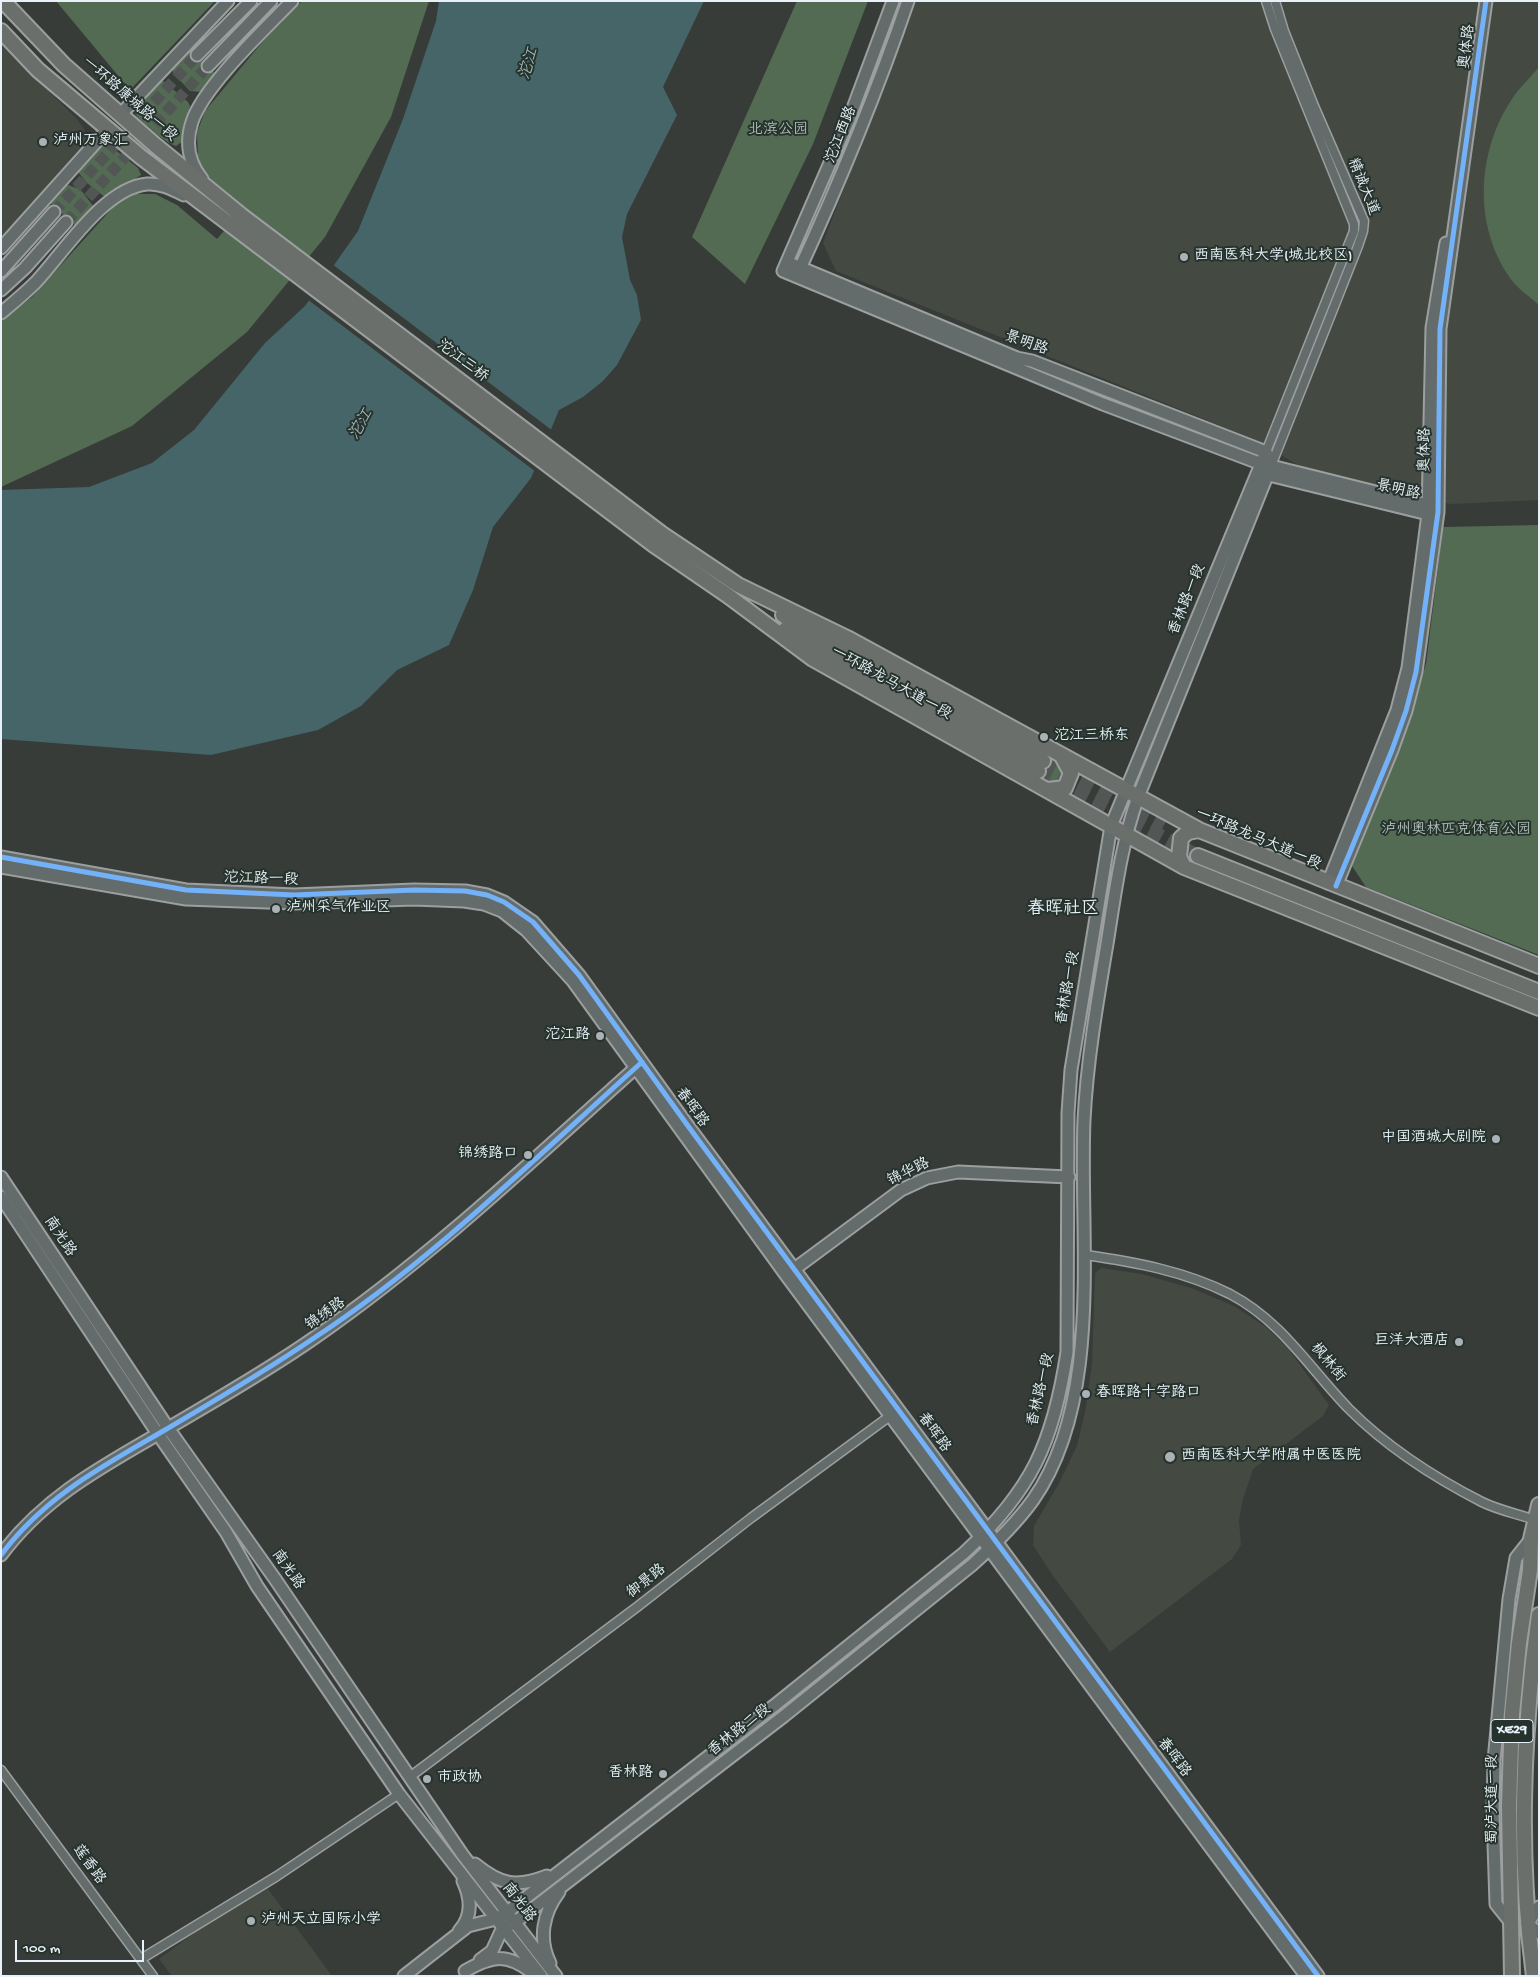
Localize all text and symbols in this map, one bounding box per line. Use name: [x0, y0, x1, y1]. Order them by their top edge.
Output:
street label: 奥体路: [1456, 24, 1480, 70]
water label: 沱江: [516, 46, 544, 82]
street label: 一环路康城路一段: [78, 54, 180, 146]
street label: 沱江西路: [822, 104, 862, 166]
park label: 北滨公园: [748, 122, 808, 140]
place label: 泸州万象汇: [53, 133, 128, 151]
marker: 泸州万象汇: [37, 136, 49, 148]
street label: 精诚大道: [1342, 156, 1382, 218]
place label: 西南医科大学(城北校区): [1194, 248, 1352, 266]
marker: 西南医科大学(城北校区): [1178, 251, 1190, 263]
street label: 景明路: [1002, 328, 1050, 360]
street label: 沱江三桥: [433, 337, 491, 387]
water label: 沱江: [346, 406, 378, 444]
street label: 奥体路: [1417, 427, 1435, 473]
street label: 景明路: [1374, 477, 1422, 505]
street label: 香林路一段: [1166, 562, 1210, 638]
street label: 一环路龙马大道一段: [828, 643, 954, 725]
place label: 沱江三桥东: [1054, 728, 1129, 746]
marker: 沱江三桥东: [1038, 731, 1050, 743]
street label: 一环路龙马大道一段: [1192, 805, 1324, 875]
park label: 泸州奥林匹克体育公园: [1381, 822, 1531, 840]
street label: 沱江路一段: [223, 870, 299, 890]
district label: 春晖社区: [1027, 899, 1099, 921]
place label: 泸州采气作业区: [286, 900, 391, 918]
marker: 泸州采气作业区: [270, 903, 282, 915]
street label: 香林路一段: [1054, 950, 1084, 1026]
place label: 沱江路: [545, 1027, 590, 1045]
marker: 沱江路: [594, 1030, 606, 1042]
street label: 春晖路: [670, 1085, 712, 1131]
place label: 中国酒城大剧院: [1381, 1130, 1486, 1148]
marker: 中国酒城大剧院: [1490, 1133, 1502, 1145]
place label: 锦绣路口: [458, 1146, 518, 1164]
marker: 锦绣路口: [522, 1149, 534, 1161]
street label: 锦华路: [885, 1155, 933, 1191]
street label: 南光路: [39, 1213, 79, 1261]
street label: 锦绣路: [302, 1295, 350, 1335]
place label: 巨洋大酒店: [1374, 1333, 1449, 1351]
marker: 巨洋大酒店: [1453, 1336, 1465, 1348]
street label: 枫林街: [1306, 1340, 1348, 1386]
street label: 香林路一段: [1025, 1351, 1059, 1429]
place label: 春晖路十字路口: [1096, 1385, 1201, 1403]
marker: 春晖路十字路口: [1080, 1388, 1092, 1400]
street label: 春晖路: [912, 1410, 954, 1456]
place label: 西南医科大学附属中医医院: [1181, 1448, 1361, 1466]
marker: 西南医科大学附属中医医院: [1163, 1450, 1177, 1464]
street label: 南光路: [267, 1546, 307, 1594]
street label: 御景路: [624, 1561, 670, 1603]
street label: 香林路二段: [705, 1701, 775, 1761]
road number: XE29: [1491, 1720, 1533, 1742]
street label: 春晖路: [1152, 1735, 1194, 1781]
street label: 蜀泸大道一段: [1485, 1754, 1503, 1844]
place label: 香林路: [608, 1765, 653, 1783]
marker: 香林路: [657, 1768, 669, 1780]
place label: 市政协: [437, 1770, 482, 1788]
marker: 市政协: [421, 1773, 433, 1785]
street label: 莲香路: [67, 1842, 109, 1888]
street label: 南光路: [497, 1880, 539, 1926]
place label: 泸州天立国际小学: [261, 1912, 381, 1930]
marker: 泸州天立国际小学: [245, 1915, 257, 1927]
scale bar: [18, 1930, 146, 1962]
text: 100 m: [23, 1940, 60, 1958]

